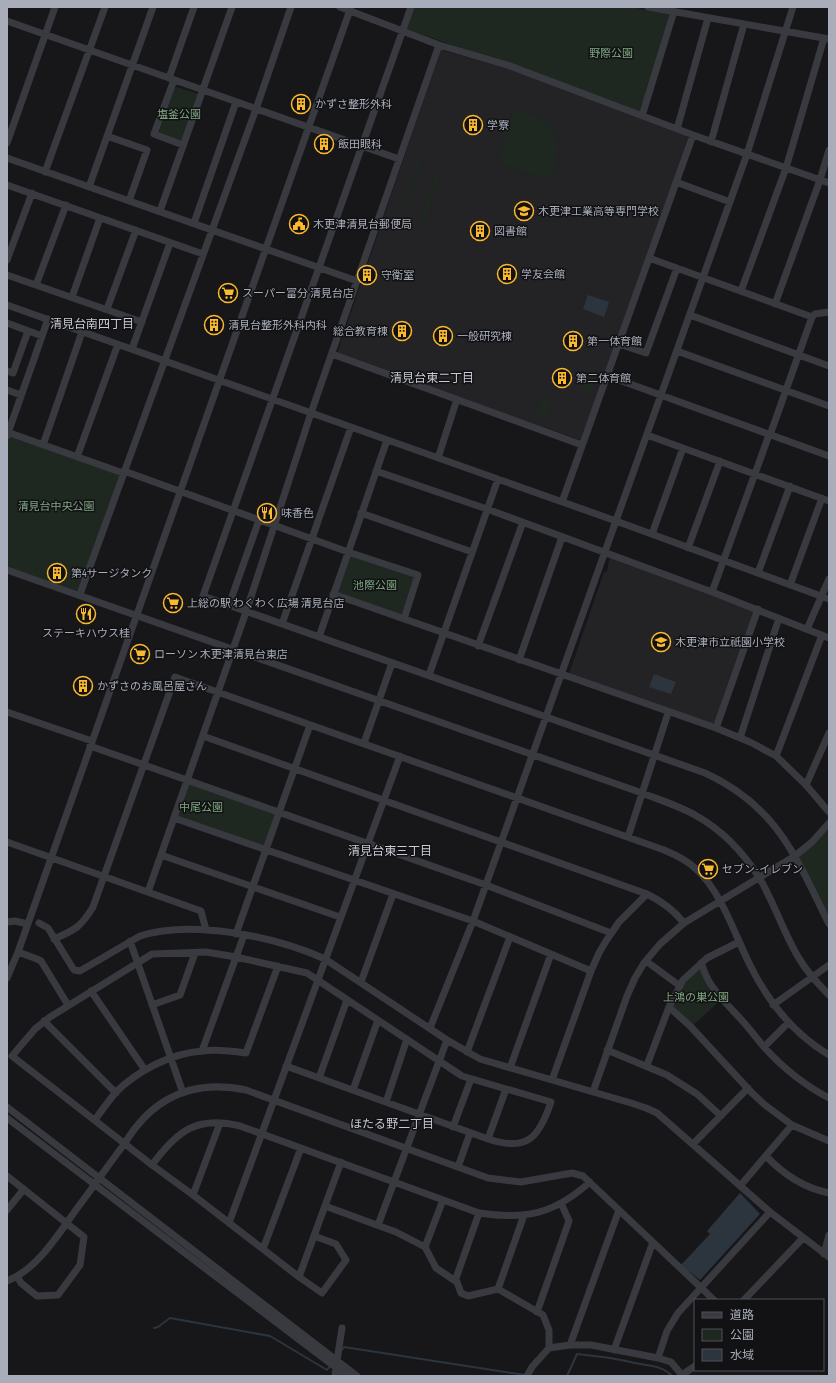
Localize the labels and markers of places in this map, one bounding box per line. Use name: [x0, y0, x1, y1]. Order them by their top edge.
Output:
building icon: かずさ整形外科: [290, 93, 312, 115]
place label: かずさ整形外科: [315, 98, 392, 111]
building icon: 学寮: [462, 114, 484, 136]
place label: 学寮: [487, 119, 509, 132]
building icon: 飯田眼科: [313, 133, 335, 155]
place label: 飯田眼科: [338, 138, 382, 151]
school or university icon: 木更津工業高等専門学校: [513, 200, 535, 222]
place label: 木更津工業高等専門学校: [538, 205, 659, 218]
public building icon: 木更津清見台郵便局: [288, 213, 310, 235]
place label: 木更津清見台郵便局: [313, 218, 412, 231]
building icon: 図書館: [469, 220, 491, 242]
place label: 図書館: [494, 225, 527, 238]
building icon: 学友会館: [496, 263, 518, 285]
building icon: 守衛室: [356, 264, 378, 286]
place label: 学友会館: [521, 268, 565, 281]
place label: 守衛室: [381, 269, 414, 282]
supermarket icon: スーパー富分 清見台店: [217, 282, 239, 304]
place label: スーパー富分 清見台店: [242, 287, 354, 300]
building icon: 清見台整形外科内科: [203, 314, 225, 336]
place label: 清見台整形外科内科: [228, 319, 327, 332]
building icon: 総合教育棟: [391, 320, 413, 342]
place label: 総合教育棟: [333, 325, 388, 338]
building icon: 一般研究棟: [432, 325, 454, 347]
place label: 一般研究棟: [457, 330, 512, 343]
building icon: 第一体育館: [562, 330, 584, 352]
place label: 第一体育館: [587, 335, 642, 348]
building icon: 第二体育館: [551, 367, 573, 389]
place label: 第二体育館: [576, 372, 631, 385]
restaurant icon: 味香色: [256, 502, 278, 524]
place label: 味香色: [281, 507, 314, 520]
building icon: 第4サージタンク: [46, 562, 68, 584]
place label: 第4サージタンク: [71, 567, 152, 580]
supermarket icon: 上総の駅 わくわく広場 清見台店: [162, 592, 184, 614]
place label: 上総の駅 わくわく広場 清見台店: [187, 597, 345, 610]
restaurant icon: ステーキハウス桂: [75, 603, 97, 625]
place label: ステーキハウス桂: [42, 627, 130, 640]
school or university icon: 木更津市立祇園小学校: [650, 631, 672, 653]
place label: 木更津市立祇園小学校: [675, 636, 785, 649]
supermarket icon: ローソン 木更津清見台東店: [129, 643, 151, 665]
place label: ローソン 木更津清見台東店: [154, 648, 288, 661]
building icon: かずさのお風呂屋さん: [72, 675, 94, 697]
place label: かずさのお風呂屋さん: [97, 680, 207, 693]
supermarket icon: セブン-イレブン: [697, 858, 719, 880]
place label: セブン-イレブン: [722, 863, 803, 876]

